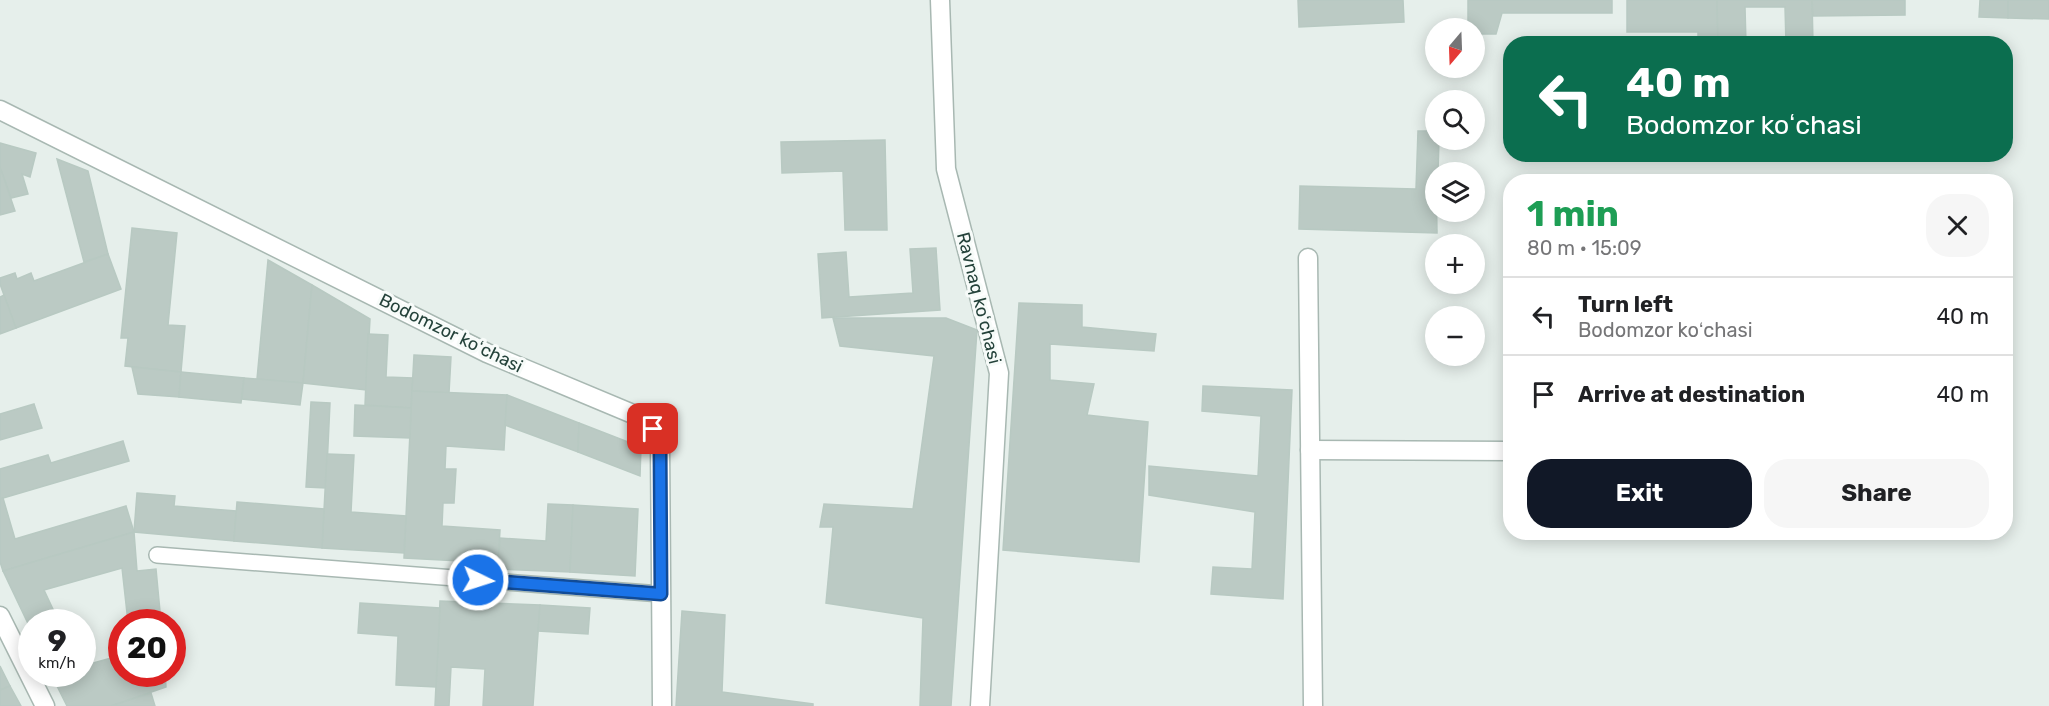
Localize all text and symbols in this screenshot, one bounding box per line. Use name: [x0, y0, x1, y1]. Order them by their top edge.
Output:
north arrow: [1425, 18, 1485, 78]
map controls: [1425, 18, 1485, 366]
text: 40 m: [1626, 58, 1731, 108]
icon: left: [1527, 60, 1605, 138]
button: search: [1425, 90, 1485, 150]
text: Bodomzor koʻchasi: [1626, 109, 1862, 141]
button: layers: [1425, 162, 1485, 222]
text: 1 min: [1527, 192, 1619, 235]
button: close: [1926, 194, 1989, 257]
street label: Ravnaq koʻchasi: [952, 230, 1006, 366]
button: +: [1425, 234, 1485, 294]
text: 80 m · 15:09: [1527, 236, 1642, 260]
street label: Bodomzor koʻchasi: [376, 289, 526, 377]
text: Turn left: [1578, 291, 1673, 318]
icon: left: [1527, 300, 1560, 333]
text: 40 m: [1936, 303, 1989, 330]
button: −: [1425, 306, 1485, 366]
text: Bodomzor koʻchasi: [1578, 318, 1753, 342]
icon: arrive: [1527, 378, 1560, 411]
text: Arrive at destination: [1578, 381, 1805, 408]
text: 40 m: [1936, 381, 1989, 408]
pin: [627, 403, 678, 454]
icon: arrive: [636, 412, 669, 445]
button: Exit: [1527, 459, 1752, 528]
button: Share: [1764, 459, 1989, 528]
position arrow: [446, 548, 510, 612]
speed limit sign: 20: [108, 609, 186, 687]
text: 9: [47, 623, 67, 659]
text: km/h: [38, 654, 76, 672]

